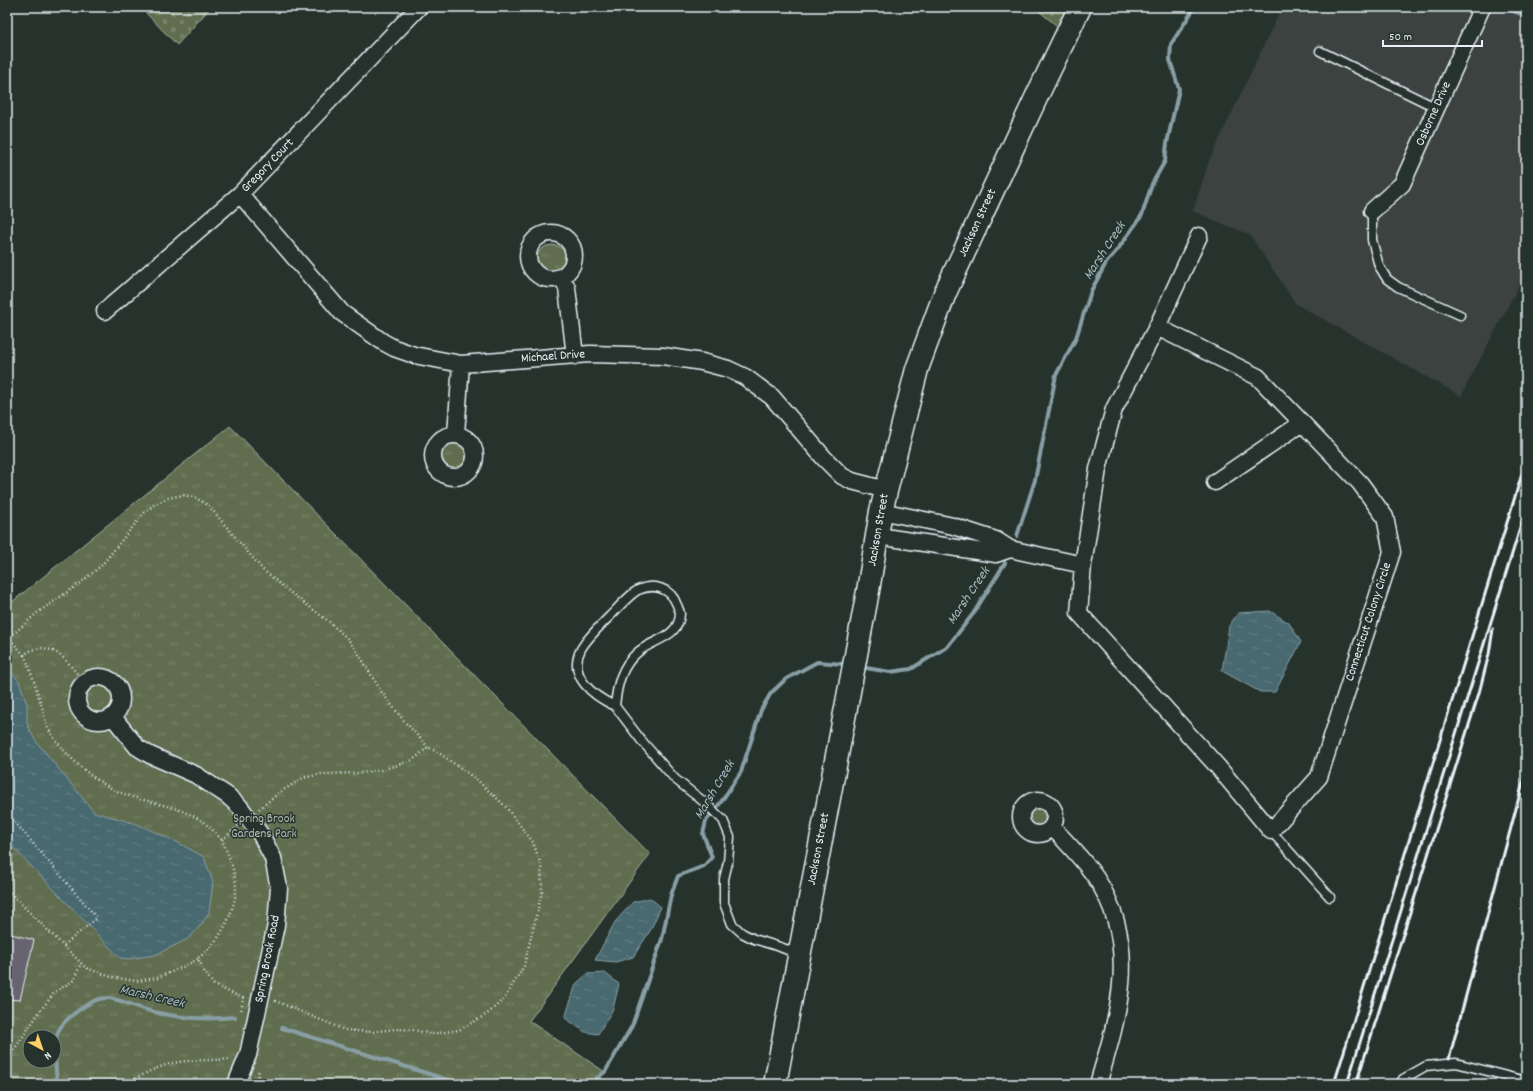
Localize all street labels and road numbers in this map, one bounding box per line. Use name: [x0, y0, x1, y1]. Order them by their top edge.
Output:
street label: Osborne Drive: [1411, 78, 1457, 149]
street label: Gregory Court: [237, 134, 299, 197]
street label: Jackson Street: [954, 186, 1002, 260]
street label: Michael Drive: [520, 345, 586, 369]
street label: Jackson Street: [863, 492, 895, 568]
street label: Connecticut Colony Circle: [1341, 560, 1397, 684]
street label: Jackson Street: [803, 811, 835, 887]
street label: Spring Brook Road: [250, 914, 286, 1004]

